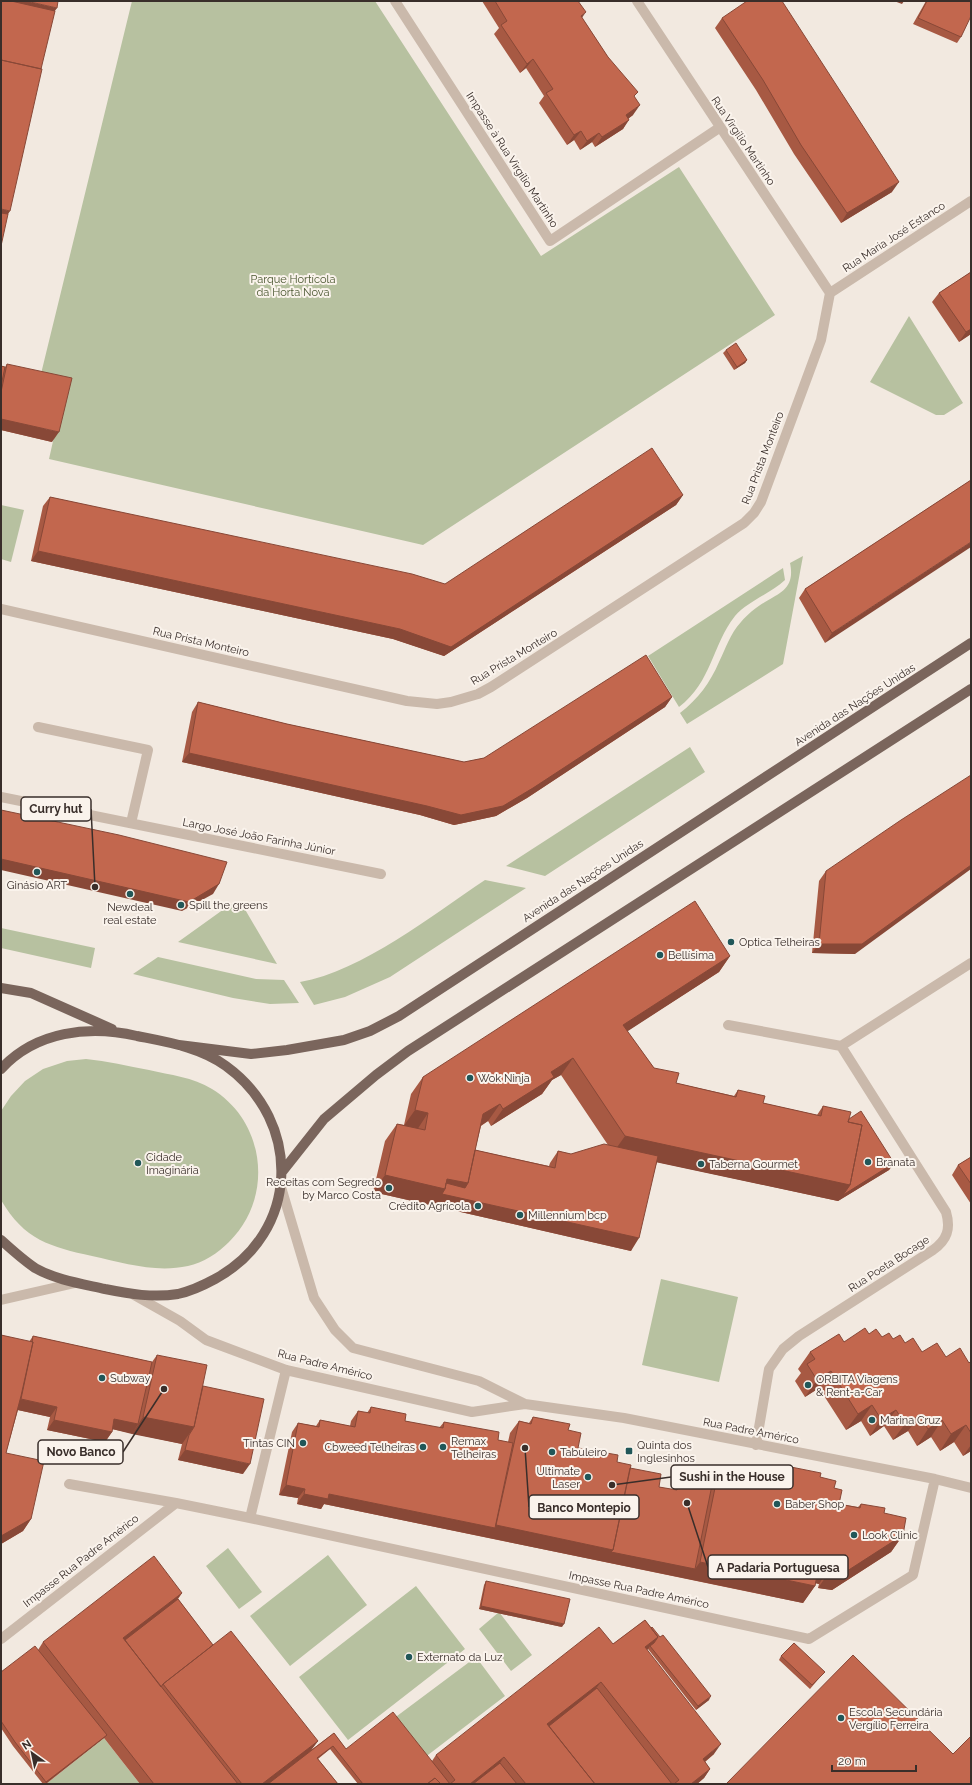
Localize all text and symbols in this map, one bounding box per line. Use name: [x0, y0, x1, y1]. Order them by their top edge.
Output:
street label: Impasse à Rua Virgílio Martinho: [463, 90, 561, 230]
street label: Rua Virgílio Martinho: [708, 94, 778, 188]
street label: Rua Maria José Estanco: [840, 199, 948, 275]
park label: Parque Hortícola da Horta Nova: [250, 273, 336, 299]
street label: Rua Prista Monteiro: [739, 409, 787, 506]
street label: Rua Prista Monteiro: [152, 625, 251, 660]
street label: Rua Prista Monteiro: [468, 626, 560, 688]
street label: Avenida das Nações Unidas: [792, 661, 918, 749]
callout: Curry hut: [21, 797, 91, 821]
text: Curry hut: [29, 802, 83, 816]
street label: Largo José João Farinha Júnior: [181, 816, 337, 858]
street label: Avenida das Nações Unidas: [520, 837, 646, 925]
marker: Ginásio ART: [32, 867, 42, 877]
place label: Ginásio ART: [7, 879, 68, 892]
marker: Newdeal real estate: [125, 889, 135, 899]
place label: Spill the greens: [189, 899, 268, 912]
marker: Spill the greens: [176, 900, 186, 910]
place label: Newdeal real estate: [103, 901, 157, 927]
place label: Optica Telheiras: [739, 936, 820, 949]
marker: Optica Telheiras: [726, 937, 736, 947]
place label: Bellísima: [668, 949, 714, 962]
marker: Bellísima: [655, 950, 665, 960]
place label: Wok Ninja: [478, 1072, 530, 1085]
marker: Wok Ninja: [465, 1073, 475, 1083]
place label: Cidade Imaginária: [146, 1151, 199, 1177]
place label: Branata: [876, 1156, 915, 1169]
marker: Branata: [863, 1157, 873, 1167]
marker: Cidade Imaginária: [133, 1158, 143, 1168]
place label: Taberna Gourmet: [709, 1158, 798, 1171]
marker: Taberna Gourmet: [696, 1159, 706, 1169]
place label: Receitas com Segredo by Marco Costa: [266, 1176, 381, 1202]
marker: Receitas com Segredo by Marco Costa: [384, 1183, 394, 1193]
place label: Crédito Agrícola: [389, 1200, 470, 1213]
marker: Crédito Agrícola: [473, 1201, 483, 1211]
place label: Millennium bcp: [528, 1209, 607, 1222]
marker: Millennium bcp: [515, 1210, 525, 1220]
street label: Rua Poeta Bocage: [846, 1233, 932, 1295]
street label: Rua Padre Américo: [276, 1347, 374, 1383]
place label: Subway: [110, 1372, 150, 1385]
marker: Subway: [97, 1373, 107, 1383]
place label: ORBITA Viagens & Rent-a-Car: [816, 1373, 898, 1399]
marker: ORBITA Viagens & Rent-a-Car: [803, 1380, 813, 1390]
place label: Marina Cruz: [880, 1414, 941, 1427]
street label: Rua Padre Américo: [702, 1415, 801, 1447]
marker: Marina Cruz: [867, 1415, 877, 1425]
place label: Remax Telheiras: [451, 1435, 496, 1461]
place label: Tintas CIN: [243, 1437, 295, 1450]
marker: Tintas CIN: [298, 1438, 308, 1448]
place label: Quinta dos Inglesinhos: [637, 1439, 695, 1465]
callout: Novo Banco: [38, 1440, 123, 1464]
place label: Cbweed Telheiras: [325, 1441, 415, 1454]
marker: Cbweed Telheiras: [418, 1442, 428, 1452]
marker: Remax Telheiras: [438, 1442, 448, 1452]
text: Novo Banco: [47, 1445, 115, 1459]
place label: Tabuleiro: [560, 1446, 607, 1459]
marker: Quinta dos Inglesinhos: [624, 1446, 634, 1456]
marker: Tabuleiro: [547, 1447, 557, 1457]
place label: Ultimate Laser: [537, 1465, 581, 1491]
callout: Sushi in the House: [671, 1465, 793, 1489]
text: Sushi in the House: [679, 1470, 785, 1484]
marker: Ultimate Laser: [583, 1472, 593, 1482]
callout: Banco Montepio: [529, 1495, 639, 1519]
place label: Baber Shop: [785, 1498, 845, 1511]
marker: Baber Shop: [772, 1499, 782, 1509]
text: Banco Montepio: [537, 1501, 631, 1515]
street label: Impasse Rua Padre Américo: [21, 1512, 142, 1610]
place label: Look Clinic: [862, 1529, 918, 1542]
marker: Look Clinic: [849, 1530, 859, 1540]
callout: A Padaria Portuguesa: [708, 1555, 848, 1579]
text: A Padaria Portuguesa: [716, 1561, 840, 1575]
street label: Impasse Rua Padre Américo: [568, 1569, 711, 1611]
place label: Externato da Luz: [417, 1651, 503, 1664]
marker: Externato da Luz: [404, 1652, 414, 1662]
place label: Escola Secundária Vergílio Ferreira: [849, 1706, 943, 1732]
marker: Escola Secundária Vergílio Ferreira: [836, 1713, 846, 1723]
north arrow: [12, 1733, 52, 1773]
text: N: [20, 1737, 34, 1753]
scale bar: [832, 1747, 916, 1773]
text: 20 m: [838, 1754, 866, 1768]

